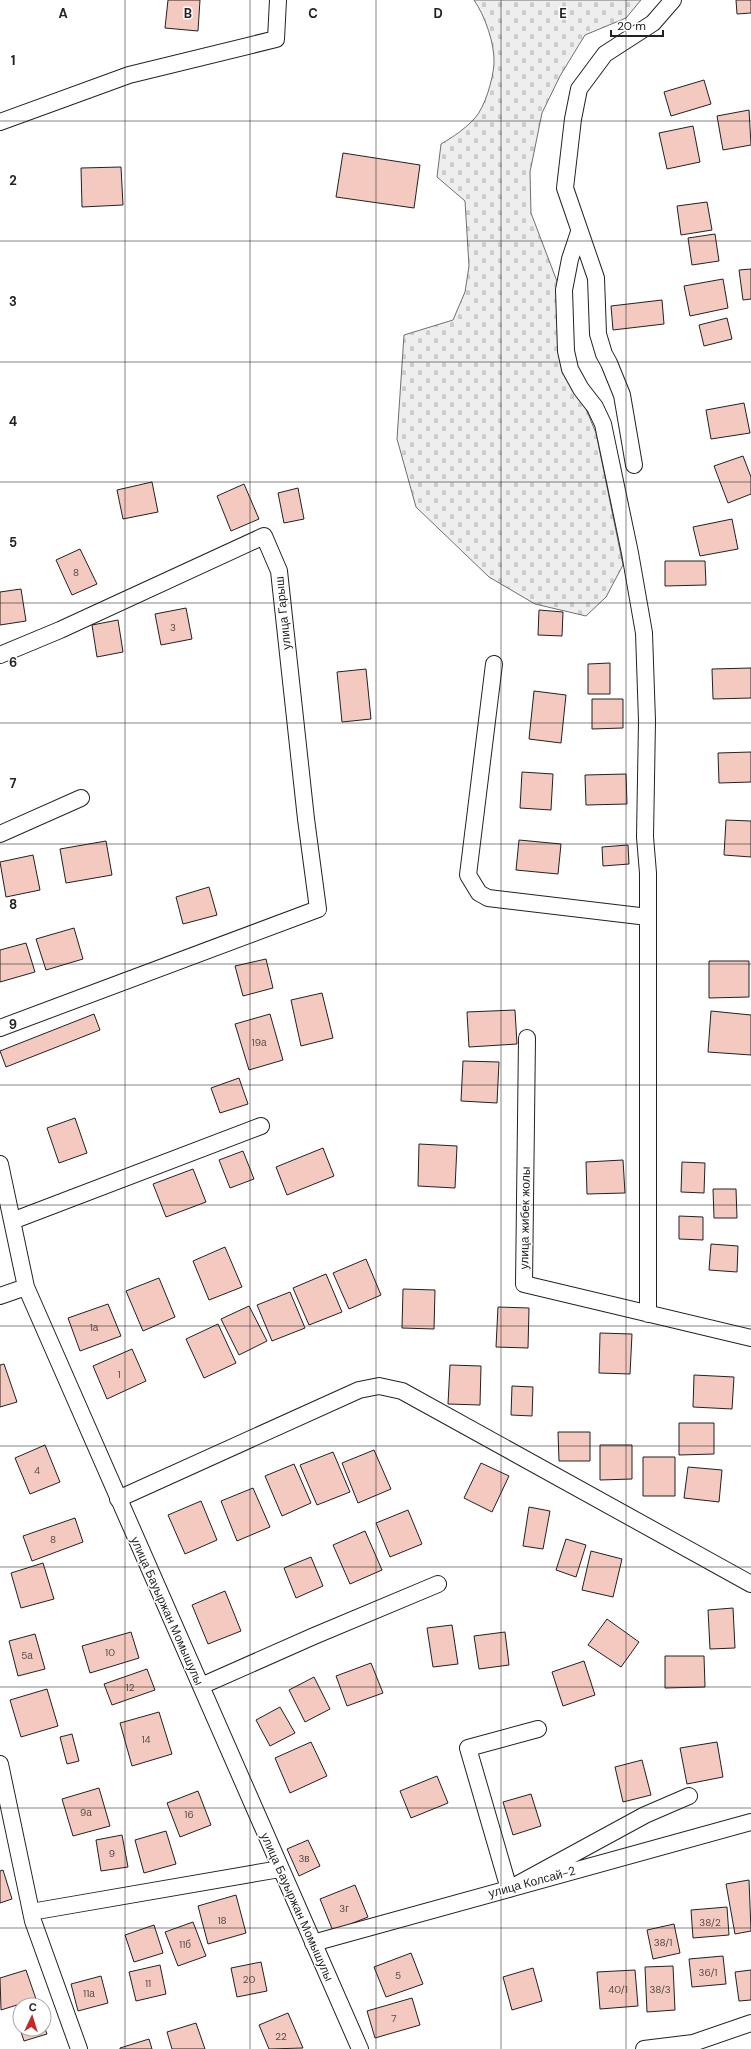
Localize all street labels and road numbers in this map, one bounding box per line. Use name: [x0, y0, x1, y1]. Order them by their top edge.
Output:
street label: улица Гарыш: [271, 576, 295, 650]
street label: улица жибек жолы: [516, 1166, 534, 1270]
street label: улица Бауыржан Момышулы: [127, 1534, 207, 1688]
street label: улица Бауыржан Момышулы: [257, 1830, 337, 1984]
street label: улица Колсай-2: [487, 1863, 577, 1901]

